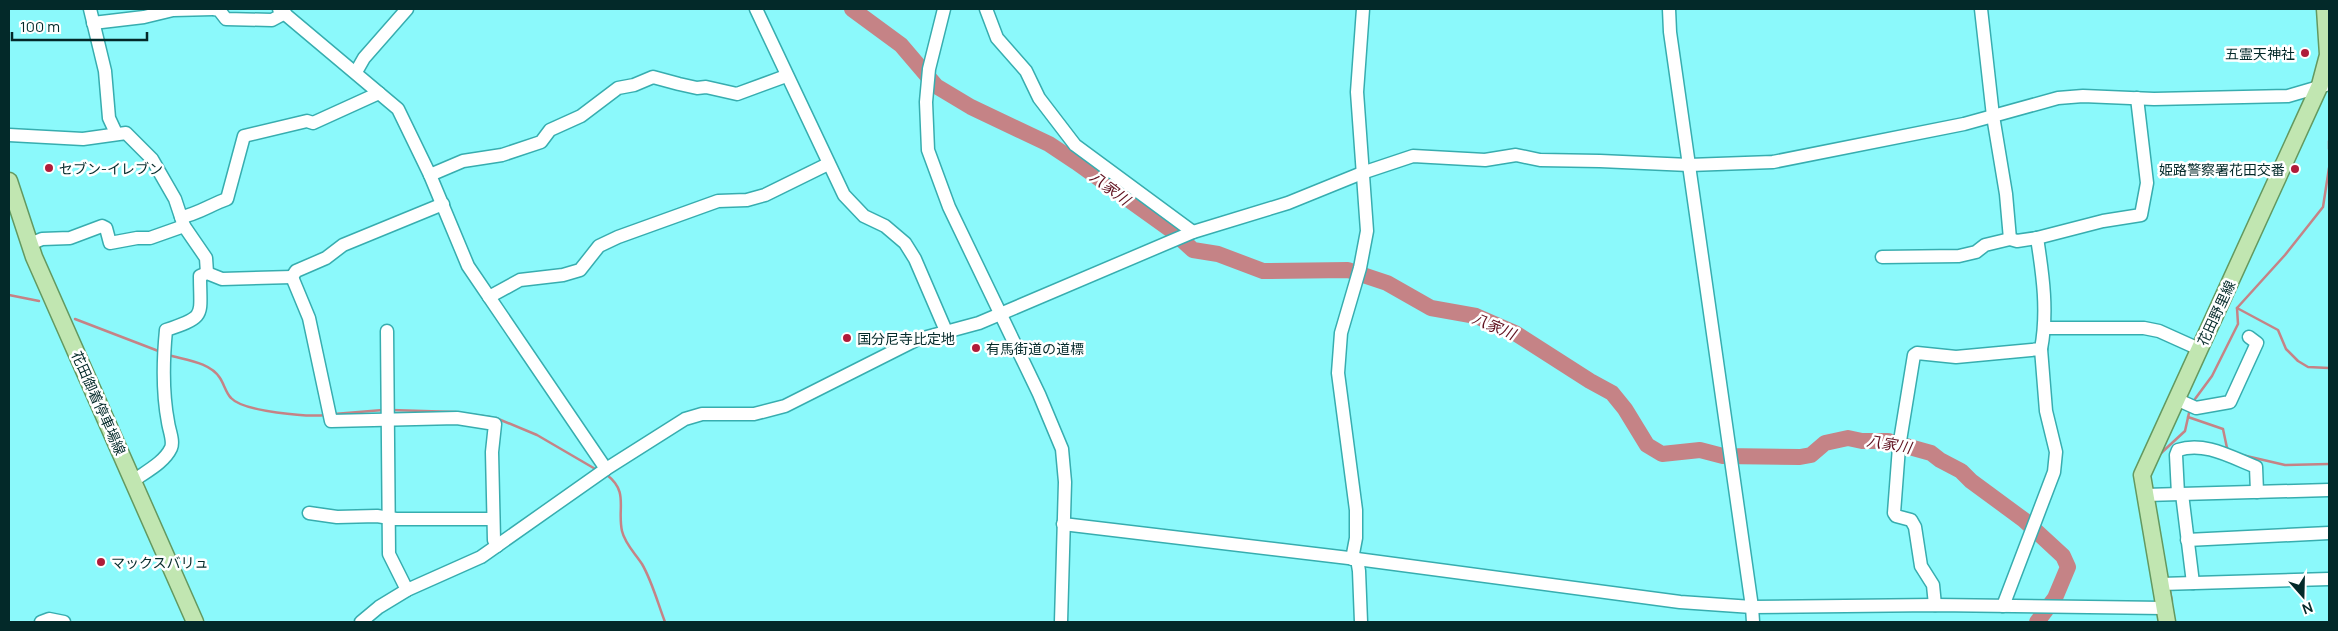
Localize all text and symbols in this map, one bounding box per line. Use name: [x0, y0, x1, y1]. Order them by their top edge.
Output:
scale bar: [12, 10, 148, 42]
text: 100 m: [20, 16, 60, 37]
place label: 五霊天神社: [2225, 44, 2295, 63]
marker: 五霊天神社: [2299, 47, 2311, 59]
place label: セブン-イレブン: [59, 159, 163, 178]
place label: 姫路警察署花田交番: [2159, 160, 2285, 179]
marker: セブン-イレブン: [43, 162, 55, 174]
marker: 姫路警察署花田交番: [2289, 163, 2301, 175]
water label: 八家川: [1086, 166, 1136, 211]
street label: 花田野里線: [2193, 277, 2239, 349]
water label: 八家川: [1469, 308, 1521, 345]
place label: 国分尼寺比定地: [857, 329, 955, 348]
marker: 国分尼寺比定地: [841, 332, 853, 344]
place label: 有馬街道の道標: [986, 339, 1084, 358]
marker: 有馬街道の道標: [970, 342, 982, 354]
street label: 花田御着停車場線: [68, 348, 130, 458]
water label: 八家川: [1865, 430, 1915, 459]
place label: マックスバリュ: [111, 553, 209, 572]
marker: マックスバリュ: [95, 556, 107, 568]
north arrow: [2278, 571, 2328, 621]
text: N: [2300, 598, 2316, 619]

